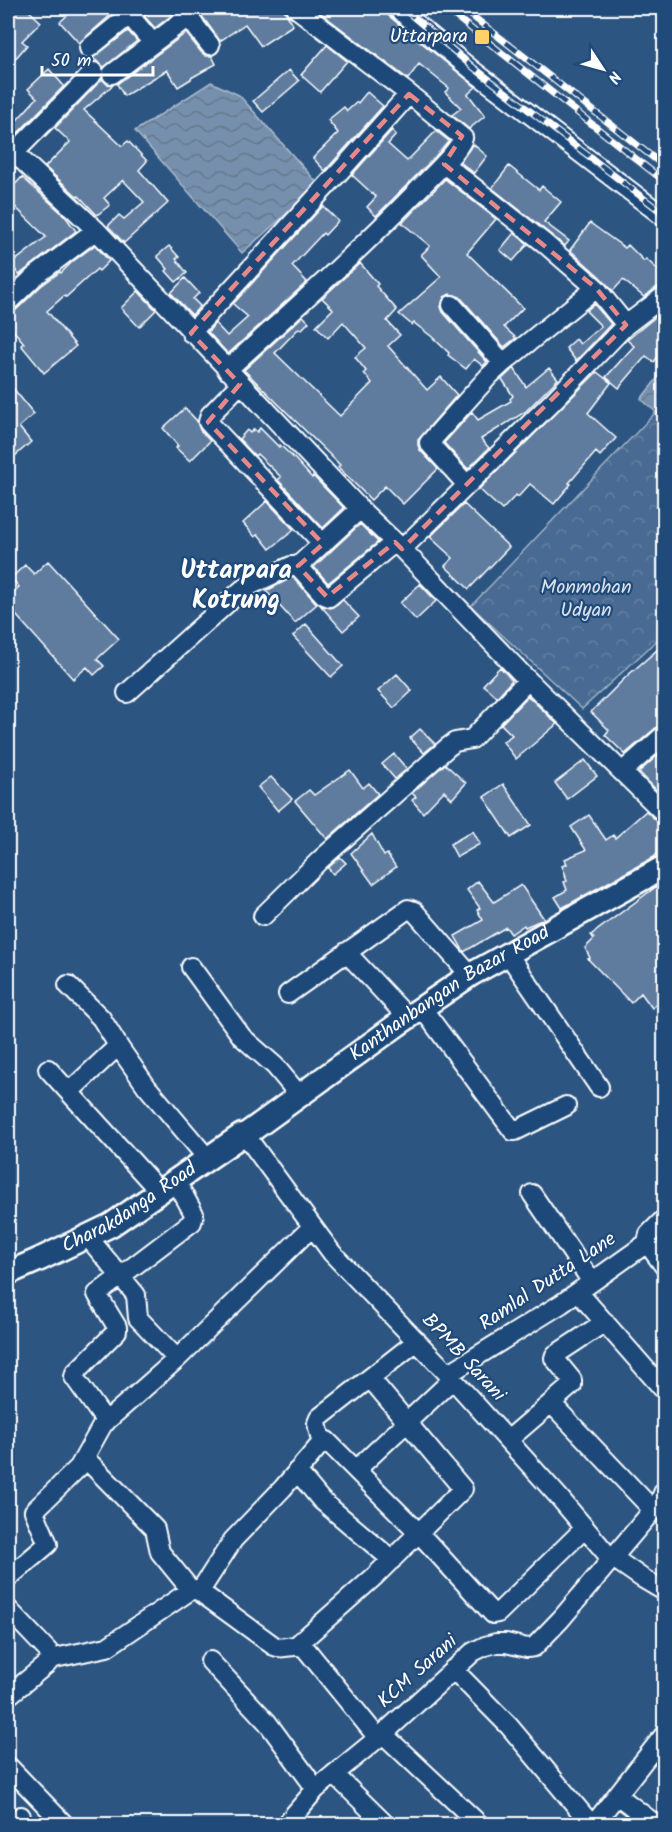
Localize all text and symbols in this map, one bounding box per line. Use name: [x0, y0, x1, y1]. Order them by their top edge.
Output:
place label: Uttarpara: [390, 21, 468, 53]
marker: Uttarpara: [473, 28, 491, 46]
scale bar: [42, 39, 153, 77]
north arrow: [573, 39, 633, 99]
text: 50 m: [51, 47, 91, 76]
text: N: [601, 65, 627, 88]
district label: Uttarpara Kotrung: [180, 550, 292, 622]
park label: Monmohan Udyan: [540, 572, 632, 627]
street label: Kanthanbangan Bazar Road: [343, 917, 557, 1070]
street label: Charakdanga Road: [56, 1154, 205, 1262]
street label: Ramlal Dutta Lane: [473, 1224, 623, 1340]
street label: BPMB Sarani: [413, 1306, 514, 1411]
street label: KCM Sarani: [370, 1626, 466, 1717]

